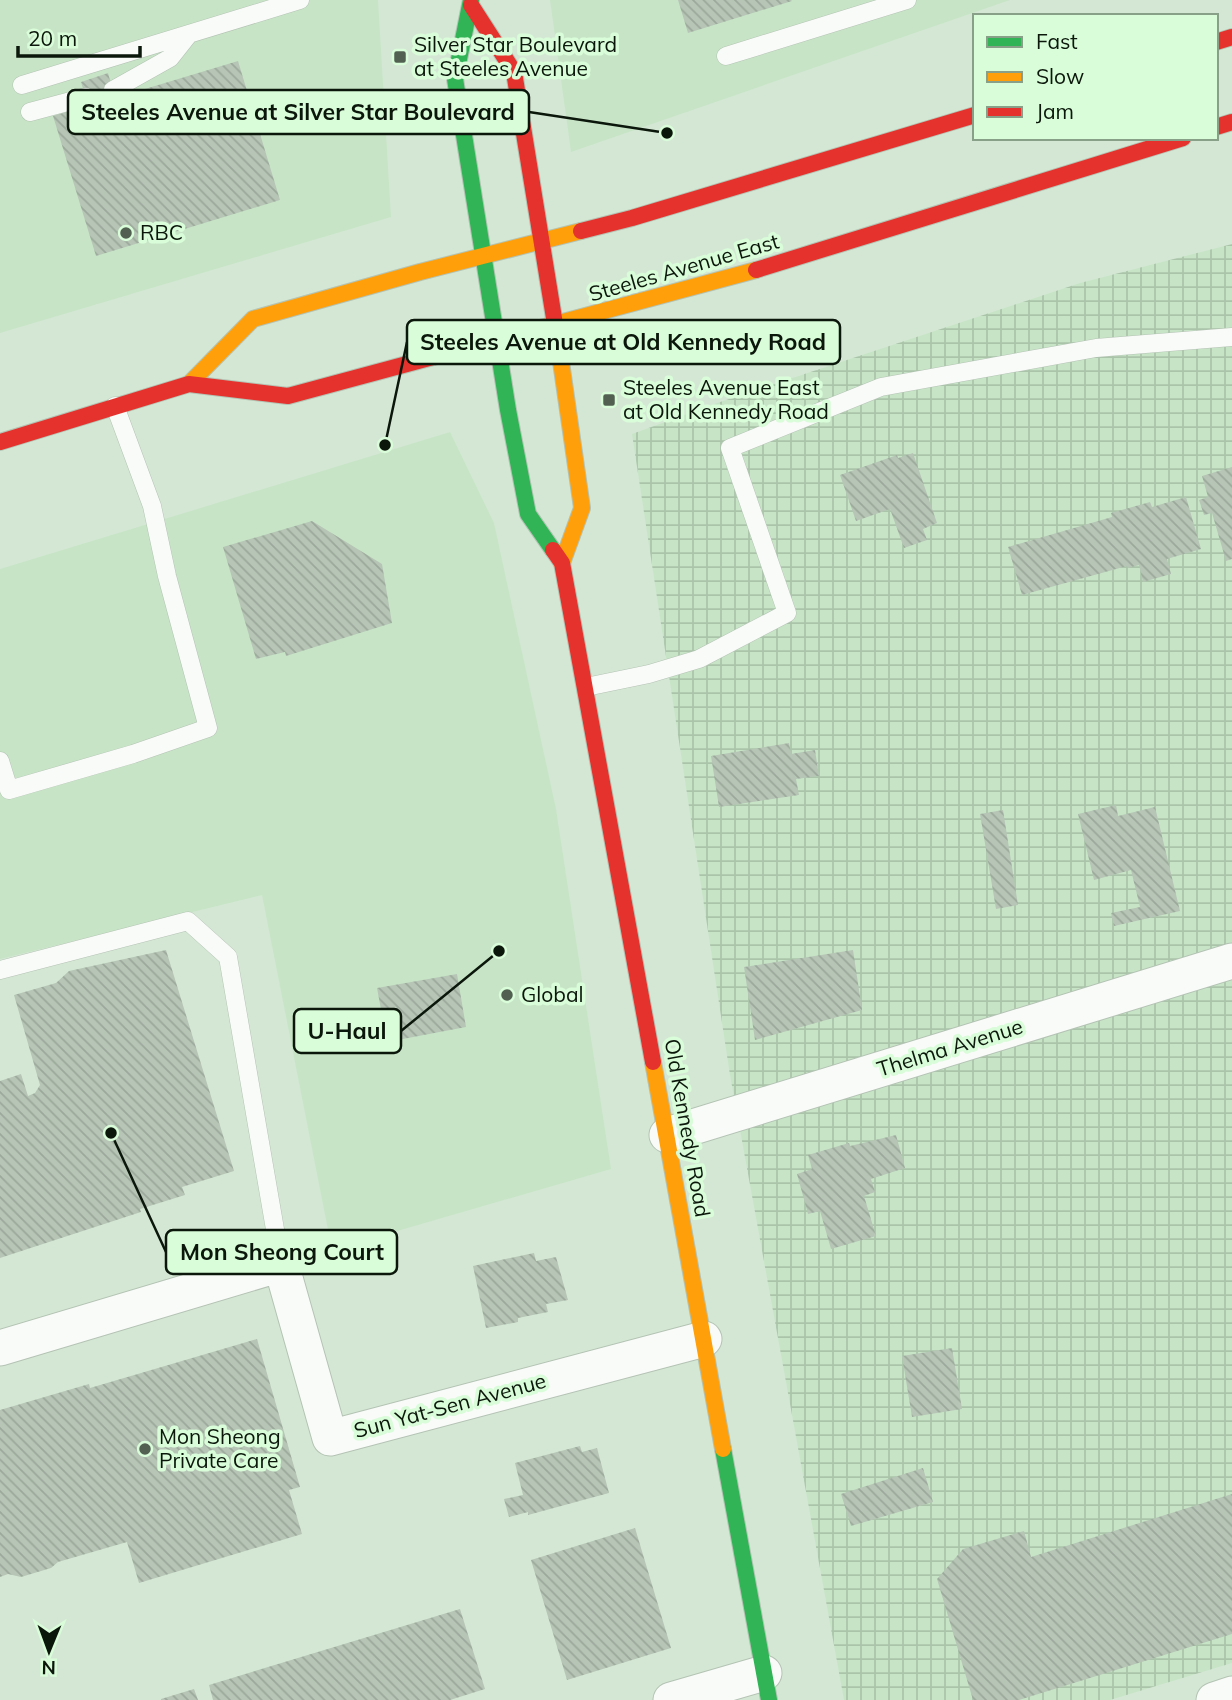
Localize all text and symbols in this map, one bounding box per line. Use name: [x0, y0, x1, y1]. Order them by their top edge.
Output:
scale bar: [18, 14, 140, 58]
legend: [973, 14, 1218, 140]
text: 20 m: [28, 25, 77, 51]
text: Fast: [1036, 28, 1078, 54]
place label: Silver Star Boulevard at Steeles Avenue: [414, 31, 617, 81]
marker: Silver Star Boulevard at Steeles Avenue: [392, 49, 408, 65]
text: Slow: [1036, 63, 1084, 89]
callout: Steeles Avenue at Silver Star Boulevard: [68, 90, 529, 134]
text: Steeles Avenue at Silver Star Boulevard: [81, 97, 515, 126]
text: Jam: [1036, 98, 1074, 124]
place label: RBC: [140, 219, 183, 245]
marker: RBC: [118, 225, 134, 241]
street label: Steeles Avenue East: [586, 227, 782, 307]
callout: Steeles Avenue at Old Kennedy Road: [407, 320, 840, 364]
text: Steeles Avenue at Old Kennedy Road: [420, 327, 826, 356]
place label: Steeles Avenue East at Old Kennedy Road: [623, 374, 829, 424]
marker: Steeles Avenue East at Old Kennedy Road: [601, 392, 617, 408]
place label: Global: [521, 981, 584, 1007]
marker: Global: [499, 987, 515, 1003]
callout: U-Haul: [294, 1009, 401, 1053]
street label: Thelma Avenue: [874, 1013, 1026, 1082]
text: U-Haul: [308, 1016, 386, 1045]
street label: Old Kennedy Road: [660, 1037, 716, 1219]
callout: Mon Sheong Court: [166, 1230, 397, 1274]
text: Mon Sheong Court: [180, 1237, 384, 1266]
street label: Sun Yat-Sen Avenue: [351, 1367, 549, 1443]
place label: Mon Sheong Private Care: [159, 1423, 281, 1473]
marker: Mon Sheong Private Care: [137, 1441, 153, 1457]
north arrow: [14, 1616, 84, 1686]
text: N: [41, 1656, 56, 1680]

